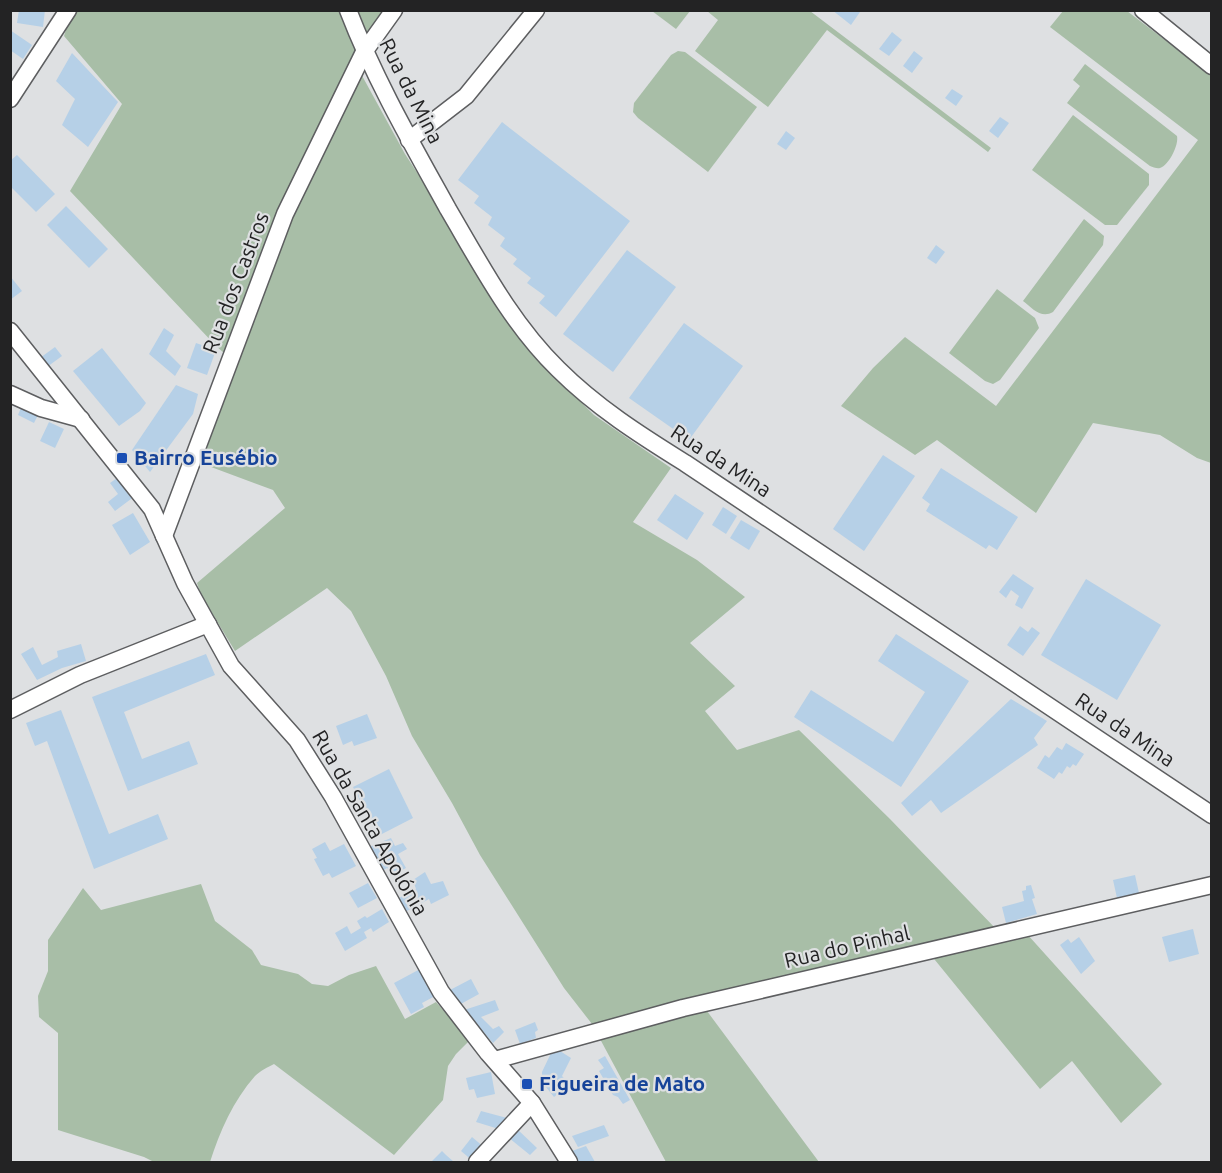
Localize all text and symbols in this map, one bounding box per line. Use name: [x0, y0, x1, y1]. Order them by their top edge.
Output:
street label: Rua da Mina: [375, 34, 449, 147]
street label: Rua dos Castros: [197, 209, 273, 357]
street label: Rua da Mina: [667, 419, 776, 501]
place label: Bairro Eusébio: [134, 445, 278, 469]
marker: Bairro Eusébio: [115, 451, 129, 465]
street label: Rua da Mina: [1071, 687, 1180, 771]
street label: Rua da Santa Apolónia: [308, 726, 434, 919]
street label: Rua do Pinhal: [782, 920, 912, 972]
place label: Figueira de Mato: [539, 1071, 705, 1095]
marker: Figueira de Mato: [520, 1077, 534, 1091]

